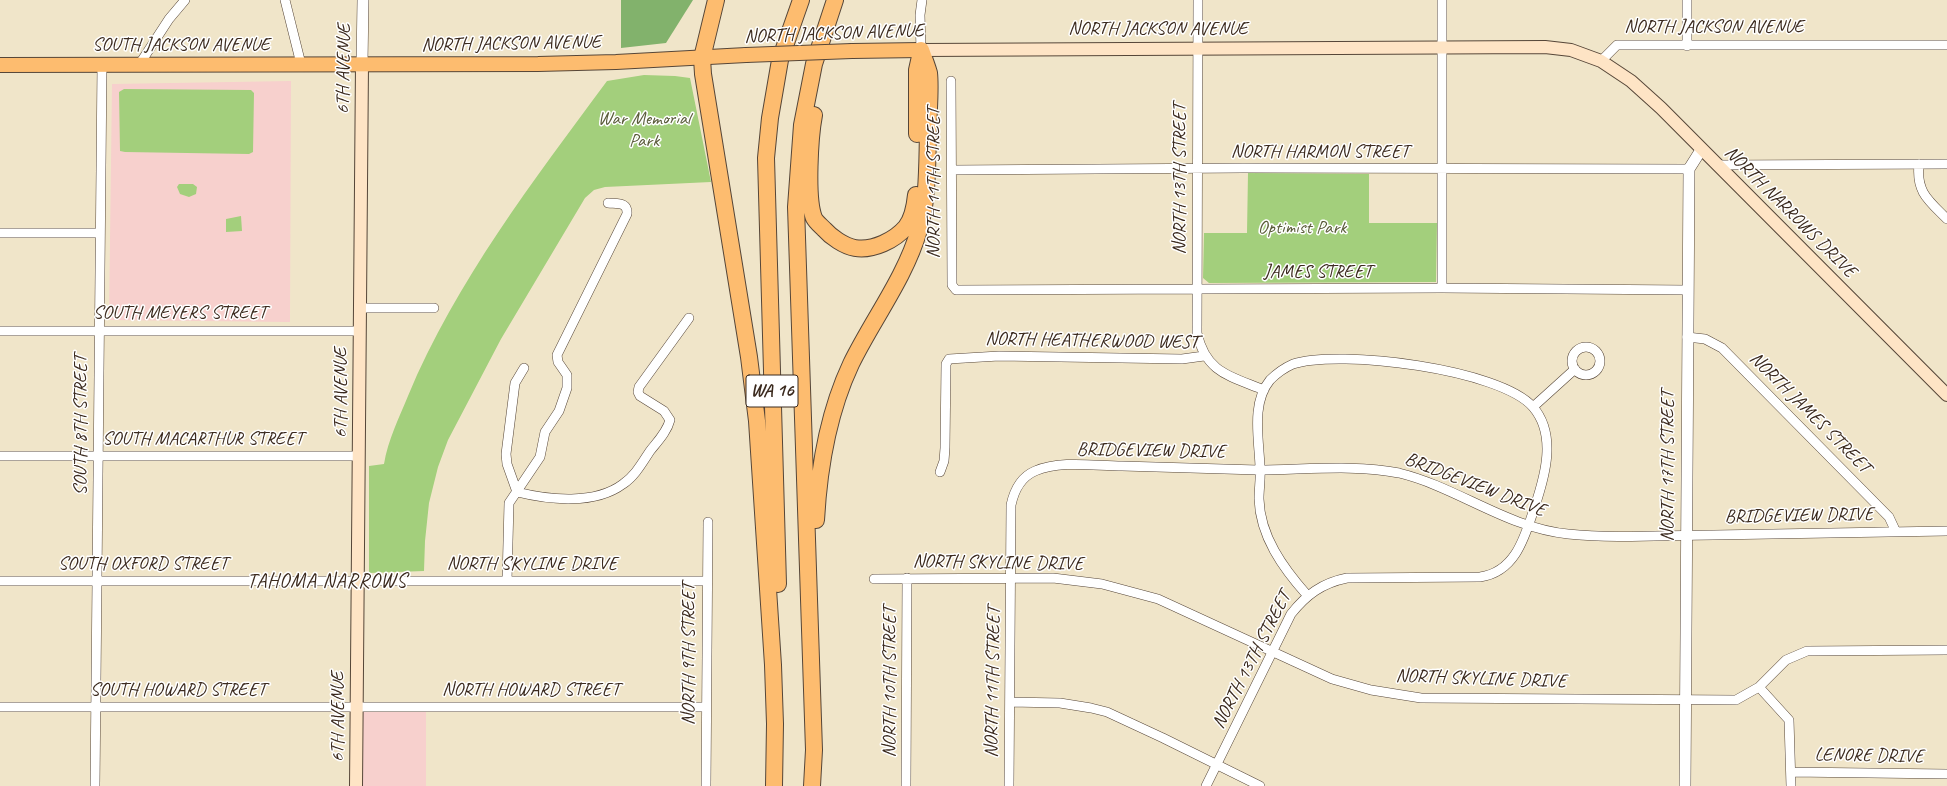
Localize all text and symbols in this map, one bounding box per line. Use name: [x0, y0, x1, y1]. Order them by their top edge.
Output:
street label: NORTH JACKSON AVENUE: [1624, 16, 1804, 38]
street label: NORTH JACKSON AVENUE: [1068, 18, 1248, 40]
street label: NORTH JACKSON AVENUE: [744, 19, 924, 49]
street label: 6TH AVENUE: [332, 24, 356, 114]
street label: NORTH JACKSON AVENUE: [421, 31, 601, 57]
street label: SOUTH JACKSON AVENUE: [92, 34, 270, 56]
street label: NORTH 13TH STREET: [1169, 103, 1191, 255]
street label: NORTH 11TH STREET: [923, 107, 945, 259]
park label: War Memorial Park: [598, 108, 690, 152]
street label: NORTH HARMON STREET: [1231, 141, 1409, 163]
street label: NORTH NARROWS DRIVE: [1719, 141, 1861, 283]
park label: Optimist Park: [1258, 217, 1346, 239]
street label: JAMES STREET: [1264, 261, 1372, 283]
street label: SOUTH MEYERS STREET: [93, 302, 267, 324]
street label: NORTH HEATHERWOOD WEST: [985, 328, 1199, 354]
street label: 6TH AVENUE: [330, 348, 352, 438]
street label: NORTH JAMES STREET: [1745, 348, 1875, 478]
street label: SOUTH 8TH STREET: [70, 355, 92, 495]
road number: WA 16: [746, 375, 798, 407]
street label: NORTH 17TH STREET: [1657, 390, 1679, 542]
street label: SOUTH MACARTHUR STREET: [102, 428, 304, 450]
street label: BRIDGEVIEW DRIVE: [1076, 438, 1226, 464]
street label: BRIDGEVIEW DRIVE: [1402, 448, 1548, 522]
street label: BRIDGEVIEW DRIVE: [1724, 503, 1874, 529]
street label: NORTH SKYLINE DRIVE: [913, 550, 1083, 576]
street label: SOUTH OXFORD STREET: [58, 553, 228, 575]
street label: NORTH SKYLINE DRIVE: [447, 553, 617, 575]
district label: TAHOMA NARROWS: [249, 570, 405, 594]
street label: NORTH 9TH STREET: [678, 583, 700, 725]
street label: NORTH 13TH STREET: [1208, 587, 1296, 733]
street label: NORTH 10TH STREET: [879, 606, 901, 758]
street label: NORTH 11TH STREET: [980, 606, 1006, 758]
street label: NORTH SKYLINE DRIVE: [1395, 665, 1567, 693]
street label: 6TH AVENUE: [327, 672, 349, 762]
street label: SOUTH HOWARD STREET: [90, 679, 266, 701]
street label: NORTH HOWARD STREET: [442, 679, 620, 701]
street label: LENORE DRIVE: [1814, 744, 1924, 768]

